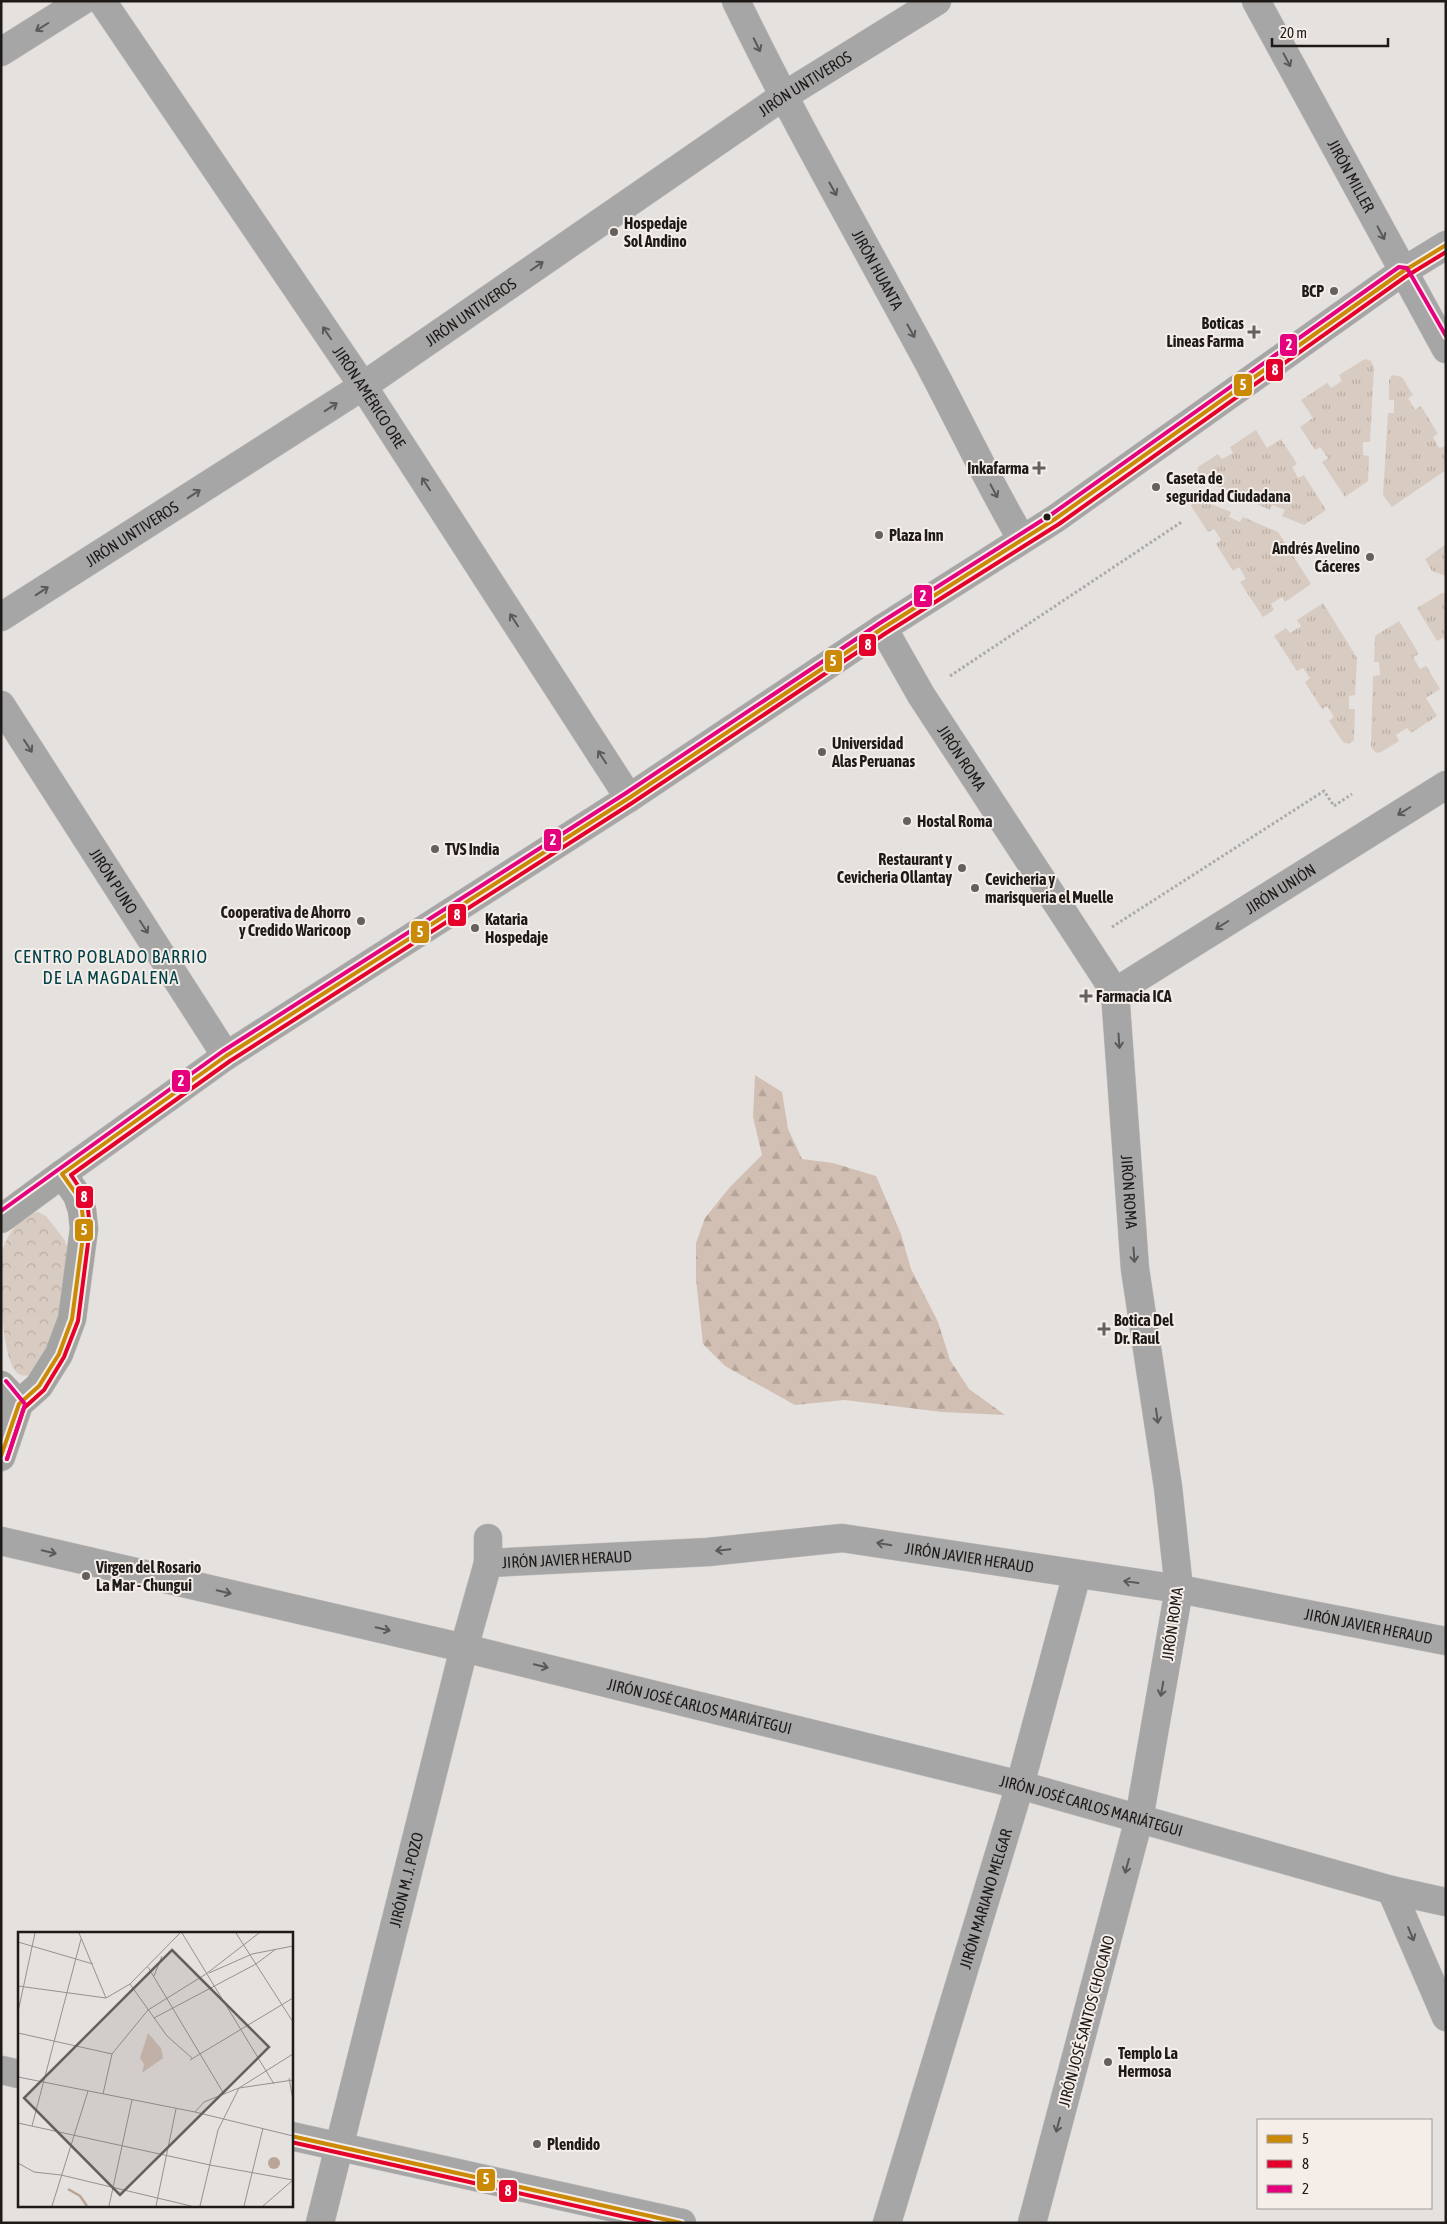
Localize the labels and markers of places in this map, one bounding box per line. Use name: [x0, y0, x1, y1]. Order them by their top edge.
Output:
place label: Hospedaje Sol Andino: [624, 214, 687, 250]
marker: Hospedaje Sol Andino: [608, 226, 620, 238]
place label: BCP: [1301, 282, 1324, 300]
marker: BCP: [1328, 285, 1340, 297]
place label: Boticas Lineas Farma: [1167, 314, 1244, 350]
marker: Boticas Lineas Farma: [1248, 326, 1260, 338]
place label: Inkafarma: [967, 459, 1029, 477]
marker: Inkafarma: [1033, 462, 1045, 474]
place label: Caseta de seguridad Ciudadana: [1166, 469, 1291, 505]
marker: Caseta de seguridad Ciudadana: [1150, 481, 1162, 493]
unlabelled marker: [1042, 512, 1052, 522]
place label: Plaza Inn: [889, 526, 944, 544]
marker: Plaza Inn: [873, 529, 885, 541]
place label: Andrés Avelino Cáceres: [1271, 539, 1360, 575]
marker: Andrés Avelino Cáceres: [1364, 551, 1376, 563]
place label: Universidad Alas Peruanas: [831, 734, 915, 770]
marker: Universidad Alas Peruanas: [816, 746, 828, 758]
place label: Hostal Roma: [917, 812, 992, 830]
marker: Hostal Roma: [901, 815, 913, 827]
place label: TVS India: [445, 840, 499, 858]
marker: TVS India: [429, 843, 441, 855]
place label: Restaurant y Cevicheria Ollantay: [837, 850, 952, 886]
marker: Restaurant y Cevicheria Ollantay: [956, 862, 968, 874]
place label: Cevicheria y marisqueria el Muelle: [985, 870, 1114, 906]
marker: Cevicheria y marisqueria el Muelle: [969, 882, 981, 894]
place label: Cooperativa de Ahorro y Credido Waricoop: [221, 903, 351, 939]
place label: Kataria Hospedaje: [485, 910, 548, 946]
marker: Cooperativa de Ahorro y Credido Waricoop: [355, 915, 367, 927]
marker: Kataria Hospedaje: [469, 922, 481, 934]
place label: Farmacia ICA: [1096, 987, 1172, 1005]
marker: Farmacia ICA: [1080, 990, 1092, 1002]
place label: Botica Del Dr. Raul: [1114, 1311, 1174, 1347]
marker: Botica Del Dr. Raul: [1098, 1323, 1110, 1335]
place label: Virgen del Rosario La Mar - Chungui: [95, 1558, 202, 1594]
marker: Virgen del Rosario La Mar - Chungui: [80, 1570, 92, 1582]
place label: Templo La Hermosa: [1118, 2044, 1178, 2080]
marker: Templo La Hermosa: [1102, 2056, 1114, 2068]
place label: Plendido: [547, 2135, 601, 2153]
marker: Plendido: [531, 2138, 543, 2150]

